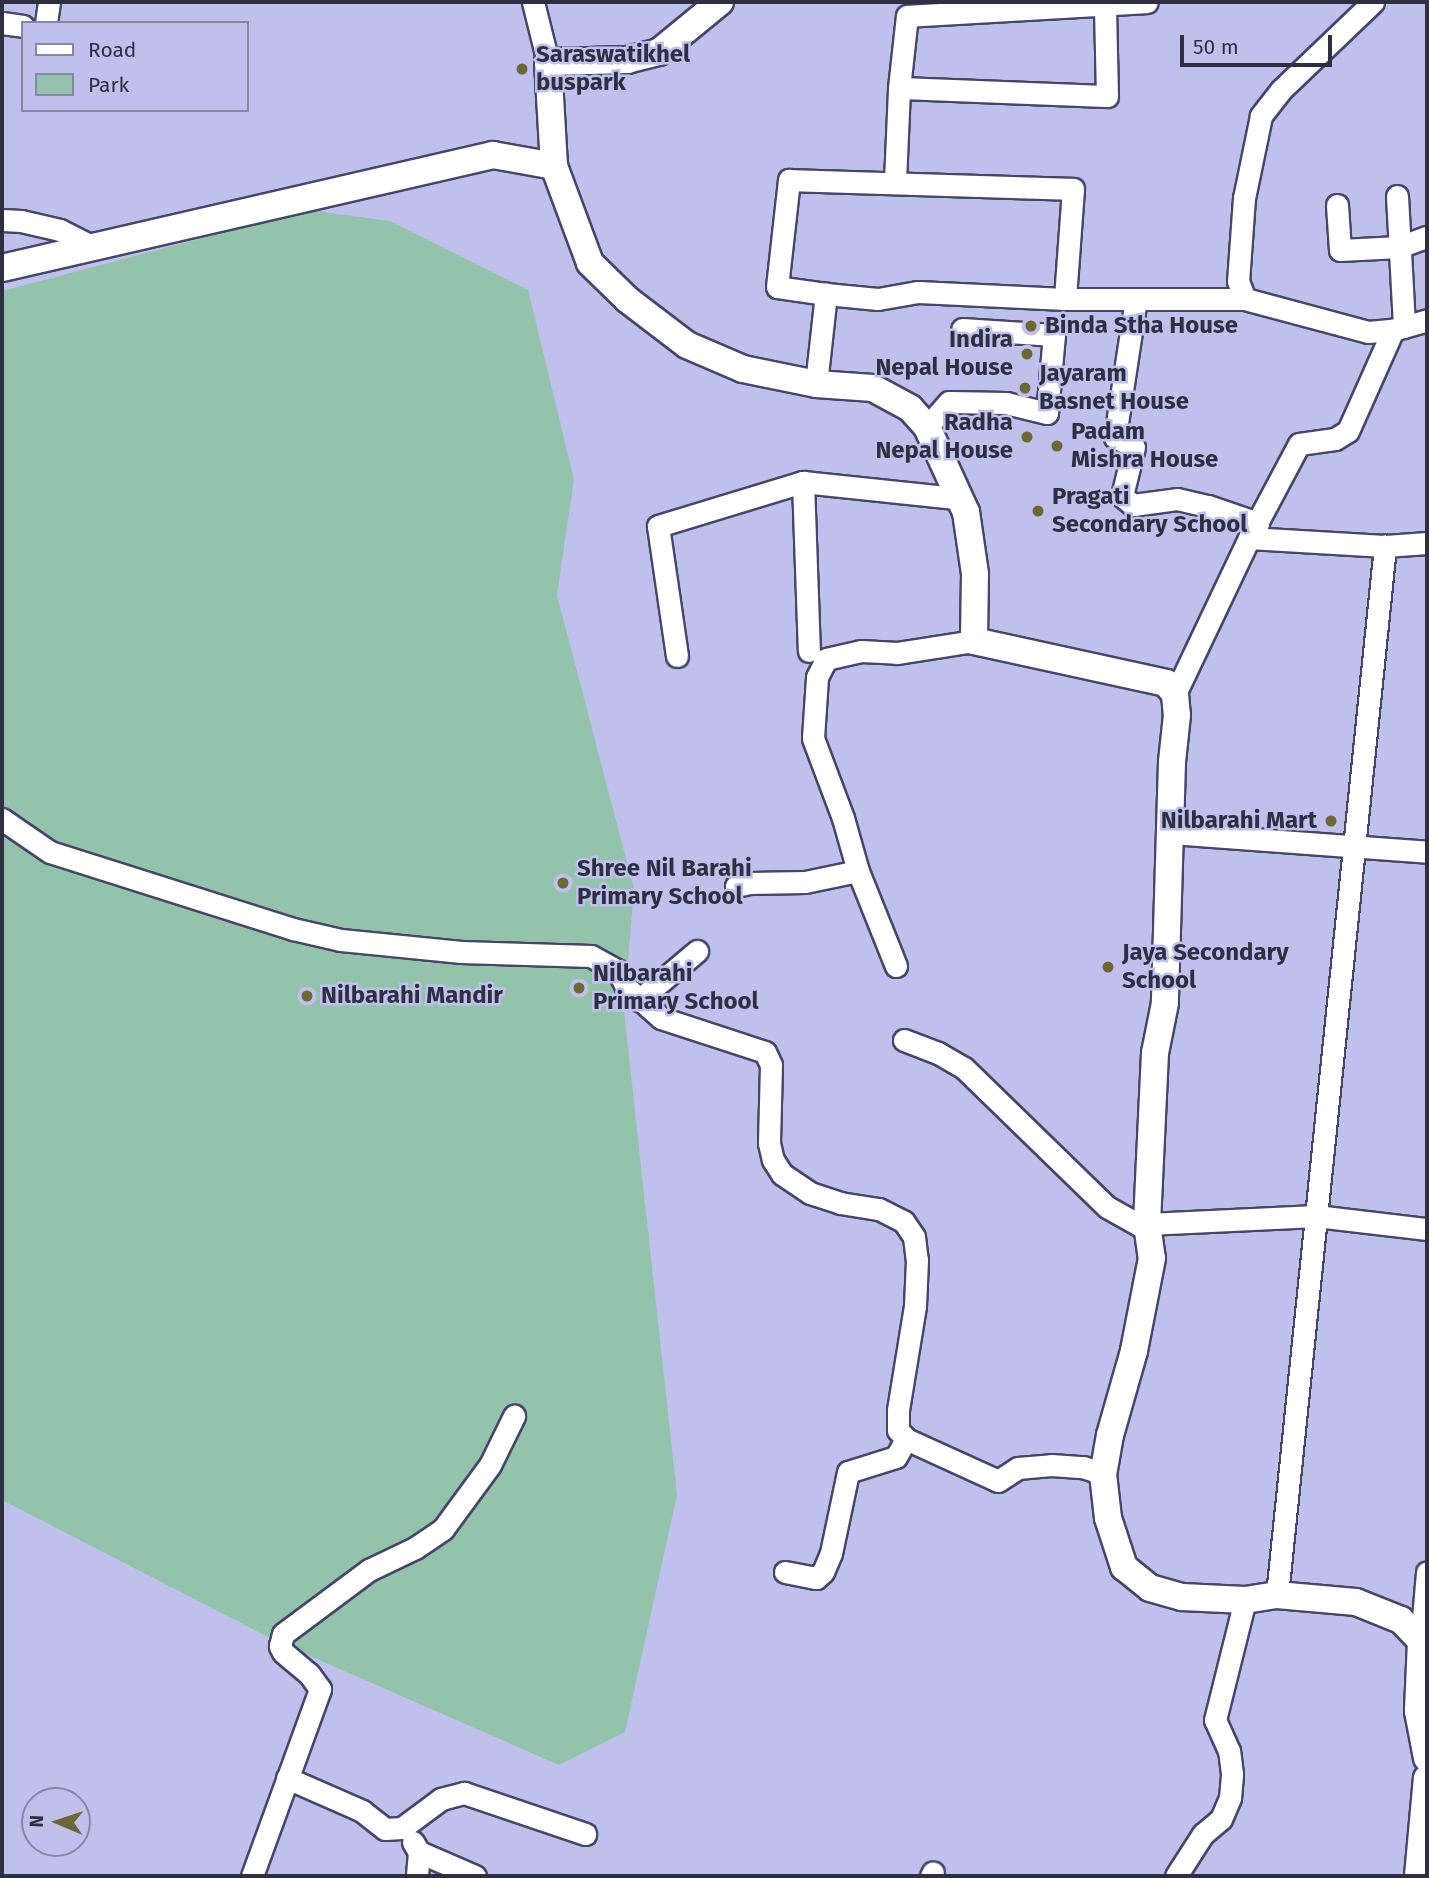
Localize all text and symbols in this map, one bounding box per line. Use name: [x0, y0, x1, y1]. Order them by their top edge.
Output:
legend: [21, 21, 248, 112]
scale bar: [1184, 21, 1336, 65]
text: 50 m: [1193, 34, 1239, 60]
text: Road: [88, 37, 136, 63]
place label: Saraswatikhel buspark: [536, 41, 690, 97]
marker: Saraswatikhel buspark: [514, 61, 530, 77]
text: Park: [88, 72, 129, 98]
place label: Binda Stha House: [1045, 312, 1238, 340]
marker: Binda Stha House: [1023, 318, 1039, 334]
place label: Indira Nepal House: [875, 326, 1013, 382]
marker: Indira Nepal House: [1019, 346, 1035, 362]
place label: Jayaram Basnet House: [1039, 360, 1189, 416]
marker: Jayaram Basnet House: [1017, 380, 1033, 396]
place label: Radha Nepal House: [875, 409, 1013, 465]
place label: Padam Mishra House: [1071, 418, 1218, 474]
marker: Radha Nepal House: [1019, 429, 1035, 445]
marker: Padam Mishra House: [1049, 438, 1065, 454]
place label: Pragati Secondary School: [1052, 483, 1247, 539]
marker: Pragati Secondary School: [1030, 503, 1046, 519]
place label: Nilbarahi Mart: [1161, 807, 1317, 835]
marker: Nilbarahi Mart: [1323, 813, 1339, 829]
place label: Shree Nil Barahi Primary School: [577, 855, 752, 911]
marker: Shree Nil Barahi Primary School: [555, 875, 571, 891]
place label: Jaya Secondary School: [1122, 939, 1289, 995]
marker: Jaya Secondary School: [1100, 959, 1116, 975]
place label: Nilbarahi Primary School: [593, 960, 759, 1016]
marker: Nilbarahi Primary School: [571, 980, 587, 996]
place label: Nilbarahi Mandir: [321, 982, 503, 1010]
marker: Nilbarahi Mandir: [299, 988, 315, 1004]
north arrow: [21, 1787, 91, 1857]
text: N: [25, 1815, 48, 1828]

